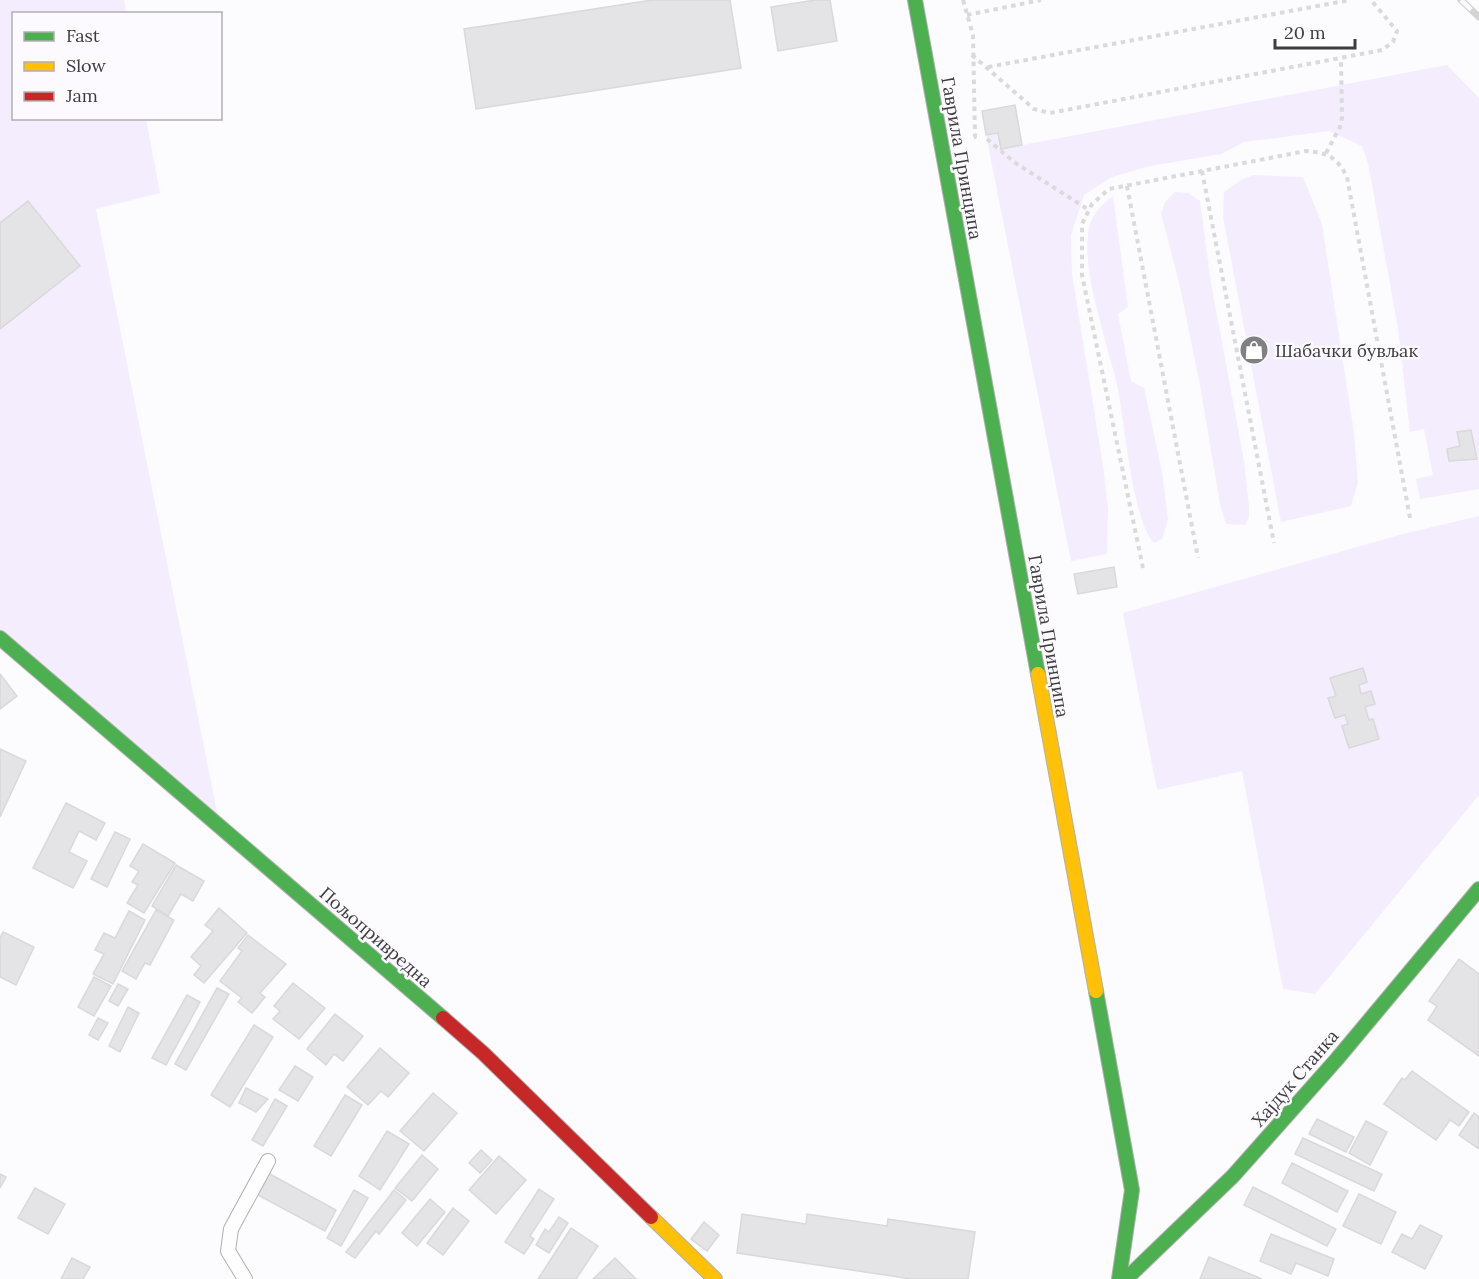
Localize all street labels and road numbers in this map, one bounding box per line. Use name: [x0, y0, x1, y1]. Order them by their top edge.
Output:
street label: Гаврила Принципа: [936, 75, 988, 241]
street label: Гаврила Принципа: [1023, 553, 1075, 719]
street label: Пољопривредна: [315, 882, 437, 992]
street label: Хајдук Станка: [1247, 1025, 1343, 1131]

